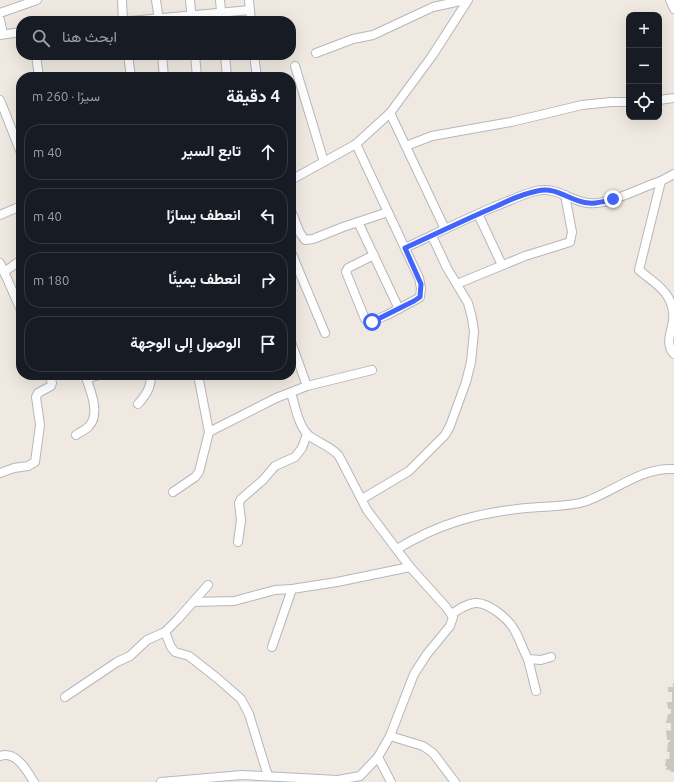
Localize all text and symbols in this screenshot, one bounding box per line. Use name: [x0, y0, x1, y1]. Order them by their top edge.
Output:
map controls: [626, 12, 662, 120]
button: +: [626, 12, 662, 48]
search box: [16, 16, 296, 60]
icon: search: [30, 27, 52, 49]
text: ابحث هنا: [62, 28, 117, 45]
button: −: [626, 48, 662, 84]
button: locate: [626, 84, 662, 120]
text: 4 دقيقة: [226, 86, 280, 105]
text: سيرًا · 260 m: [32, 89, 100, 103]
icon: ahead: [257, 141, 279, 163]
text: تابع السير: [182, 142, 241, 159]
text: 40 m: [33, 145, 62, 159]
route end: [604, 190, 622, 208]
icon: left: [257, 205, 279, 227]
text: انعطف يسارًا: [166, 206, 241, 223]
text: 40 m: [33, 209, 62, 223]
icon: right: [257, 269, 279, 291]
text: انعطف يمينًا: [168, 270, 241, 287]
text: 180 m: [33, 273, 69, 287]
route start: [363, 313, 381, 331]
icon: arrive: [257, 333, 279, 355]
text: الوصول إلى الوجهة: [130, 334, 241, 351]

